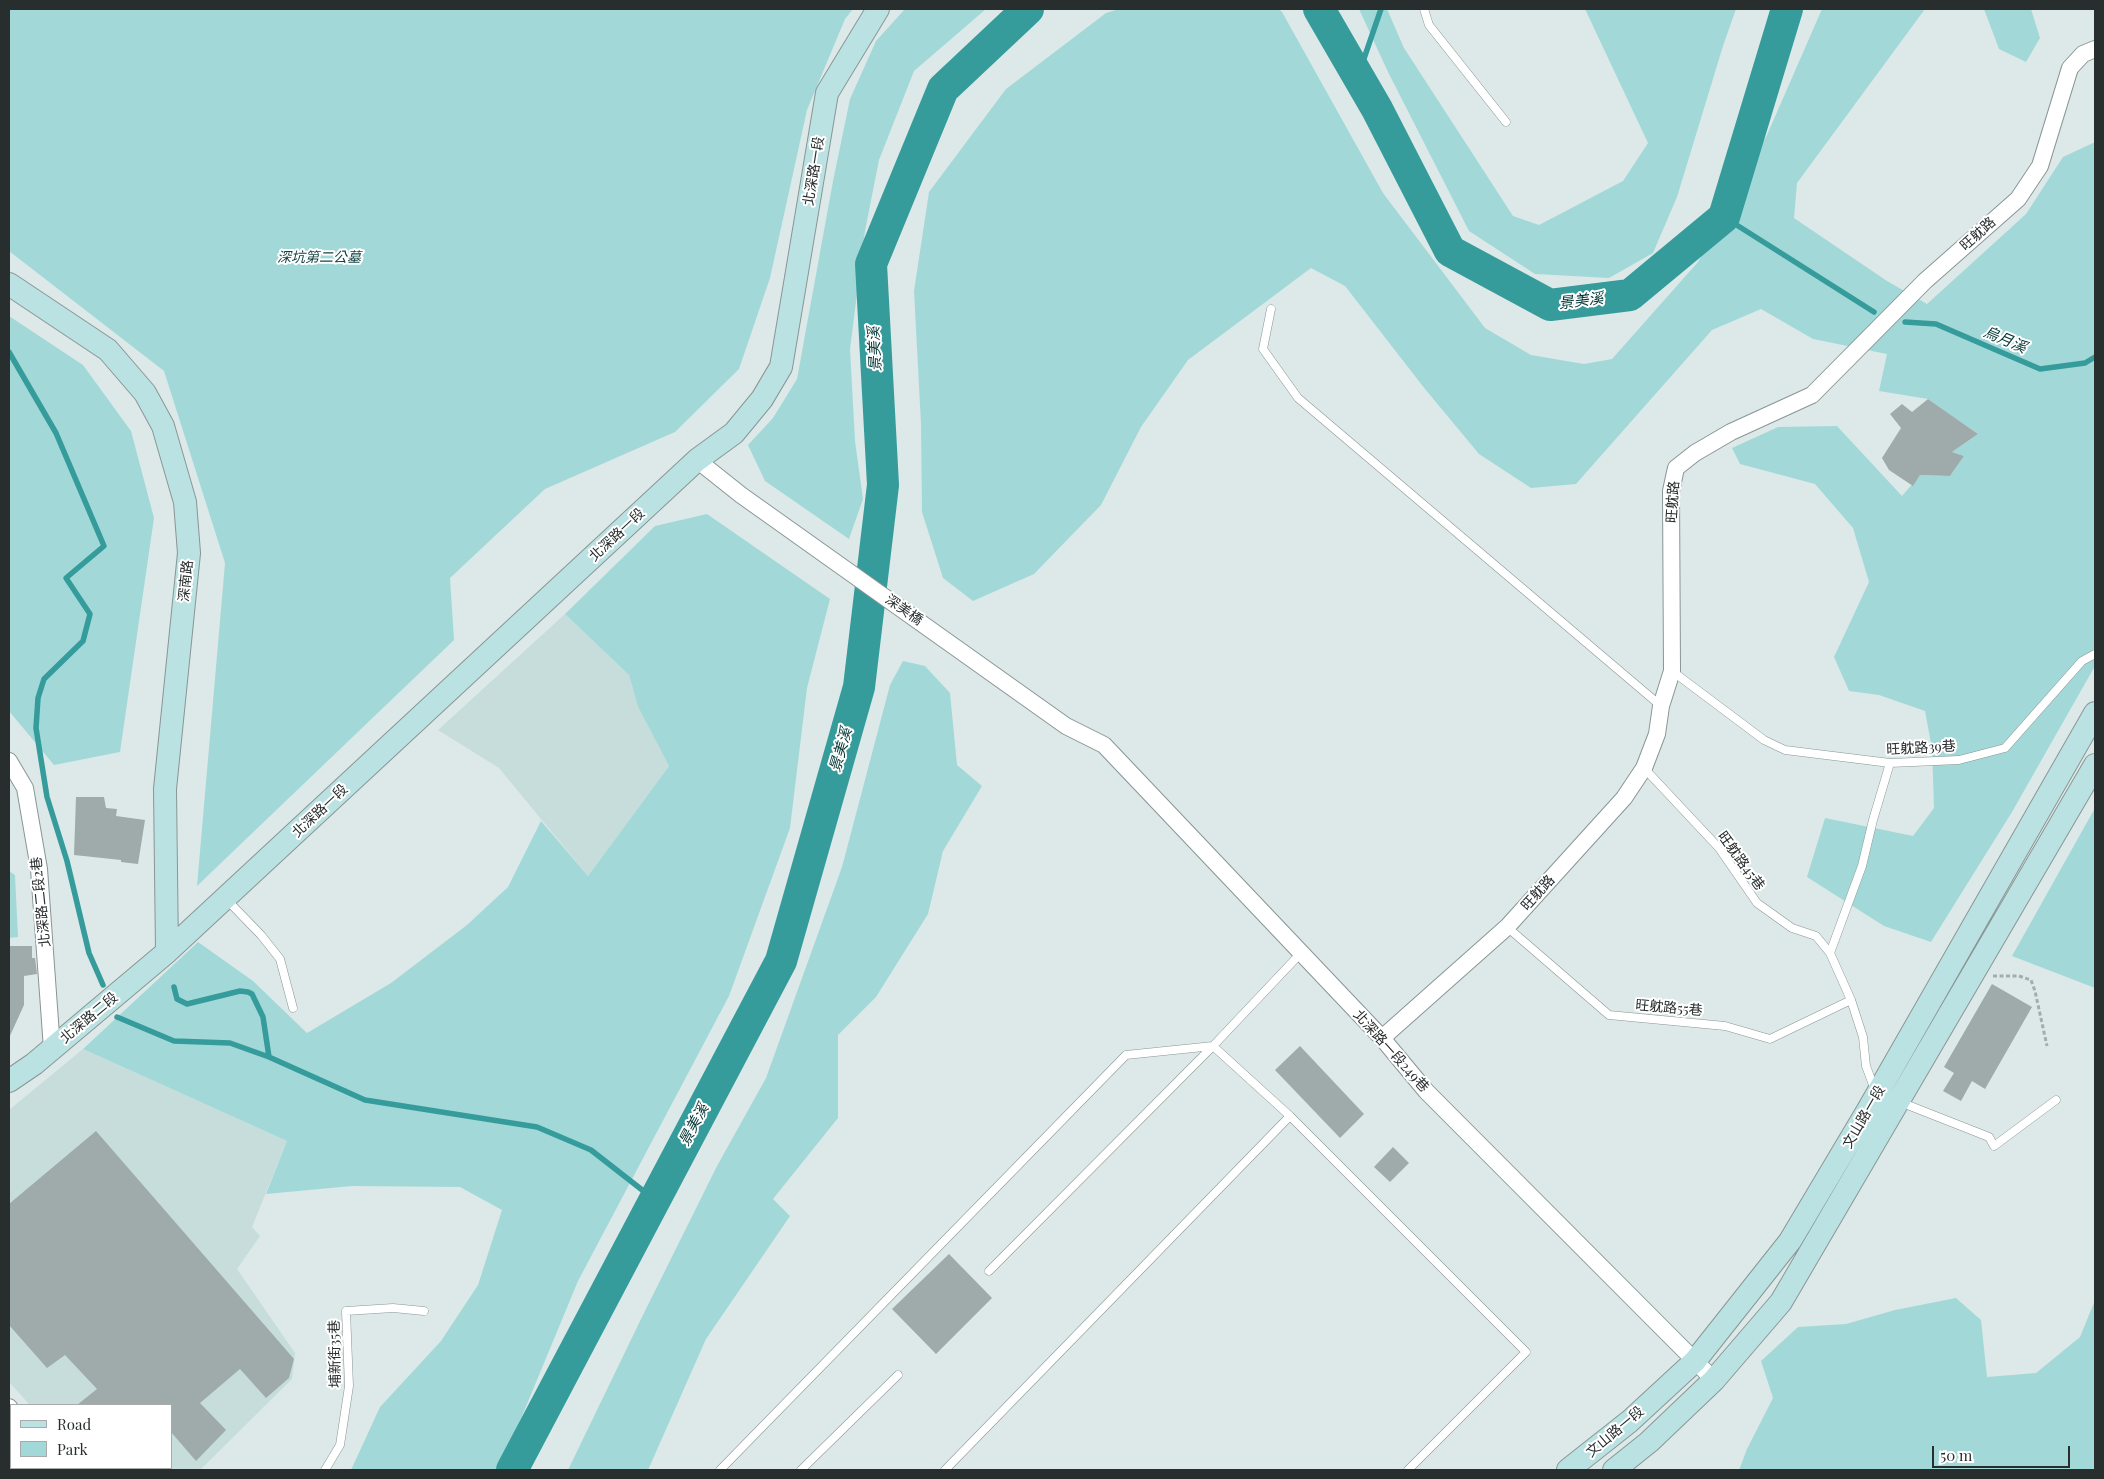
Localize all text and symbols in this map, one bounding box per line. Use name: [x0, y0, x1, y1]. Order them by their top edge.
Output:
street label: 北深路一段: [800, 135, 828, 207]
street label: 旺躭路: [1957, 214, 1999, 254]
park label: 深坑第二公墓: [277, 250, 361, 266]
water label: 景美溪: [1558, 289, 1604, 313]
water label: 烏月溪: [1981, 323, 2029, 357]
water label: 景美溪: [865, 326, 885, 372]
street label: 旺躭路: [1663, 480, 1683, 524]
street label: 北深路一段: [586, 505, 648, 565]
street label: 深南路: [175, 559, 197, 603]
street label: 深美橋: [882, 591, 926, 629]
water label: 景美溪: [826, 726, 856, 774]
street label: 旺躭路39巷: [1886, 738, 1956, 758]
street label: 北深路一段: [289, 781, 351, 841]
street label: 旺躭路45巷: [1714, 828, 1768, 894]
street label: 北深路二段2巷: [28, 856, 54, 948]
street label: 旺躭路: [1518, 872, 1558, 914]
street label: 北深路二段: [57, 989, 121, 1047]
street label: 旺躭路55巷: [1635, 997, 1703, 1019]
street label: 北深路一段249巷: [1350, 1006, 1432, 1096]
street label: 文山路一段: [1839, 1082, 1889, 1152]
water label: 景美溪: [675, 1101, 713, 1149]
street label: 埔新街35巷: [326, 1320, 344, 1388]
street label: 文山路一段: [1583, 1403, 1647, 1461]
legend: [10, 1404, 172, 1469]
text: Road: [57, 1414, 91, 1434]
scale bar: [1934, 1436, 2072, 1468]
text: Park: [57, 1439, 88, 1459]
text: 50 m: [1940, 1445, 1972, 1465]

